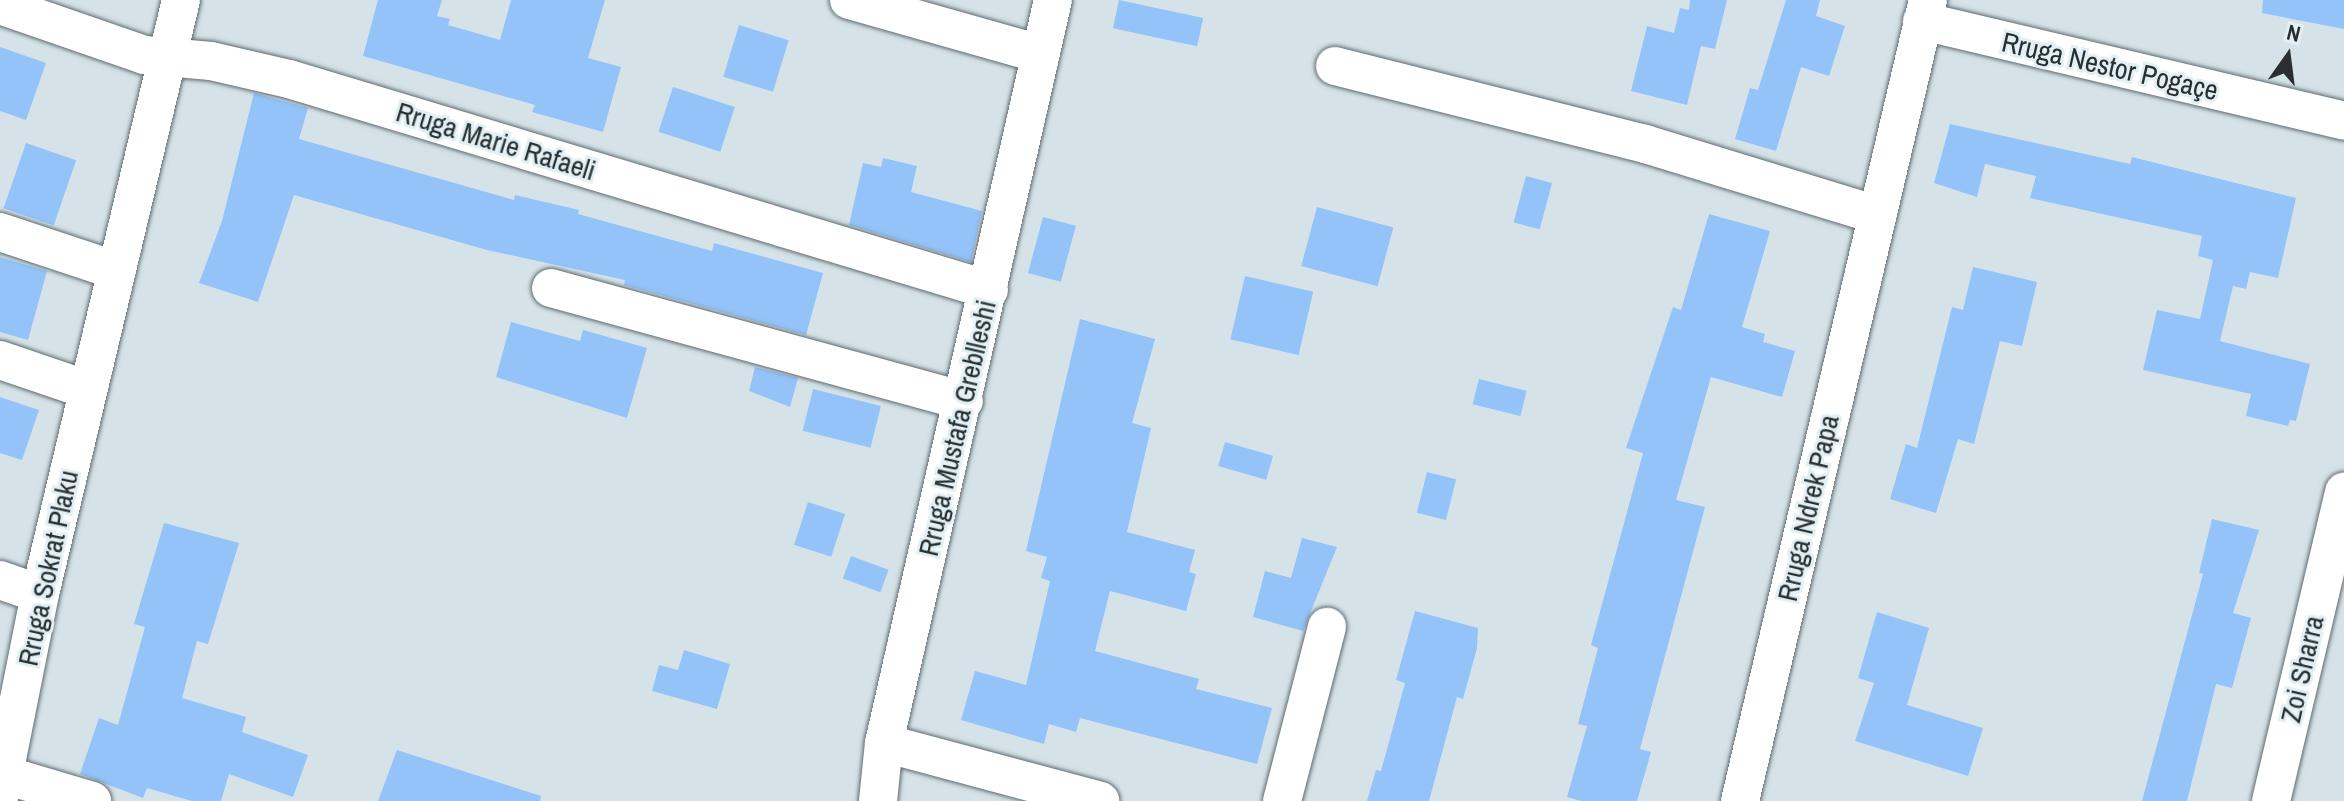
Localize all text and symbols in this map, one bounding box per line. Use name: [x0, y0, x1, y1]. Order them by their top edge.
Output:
north arrow: [2248, 16, 2328, 96]
text: N: [2284, 17, 2304, 49]
street label: Rruga Nestor Pogaçe: [1999, 25, 2221, 107]
street label: Rruga Marie Rafaeli: [392, 95, 600, 187]
street label: Rruga Mustafa Greblleshi: [911, 297, 1003, 559]
street label: Rruga Ndrek Papa: [1770, 412, 1846, 604]
street label: Rruga Sokrat Plaku: [11, 467, 85, 669]
street label: Zoi Sharra: [2273, 612, 2331, 726]

